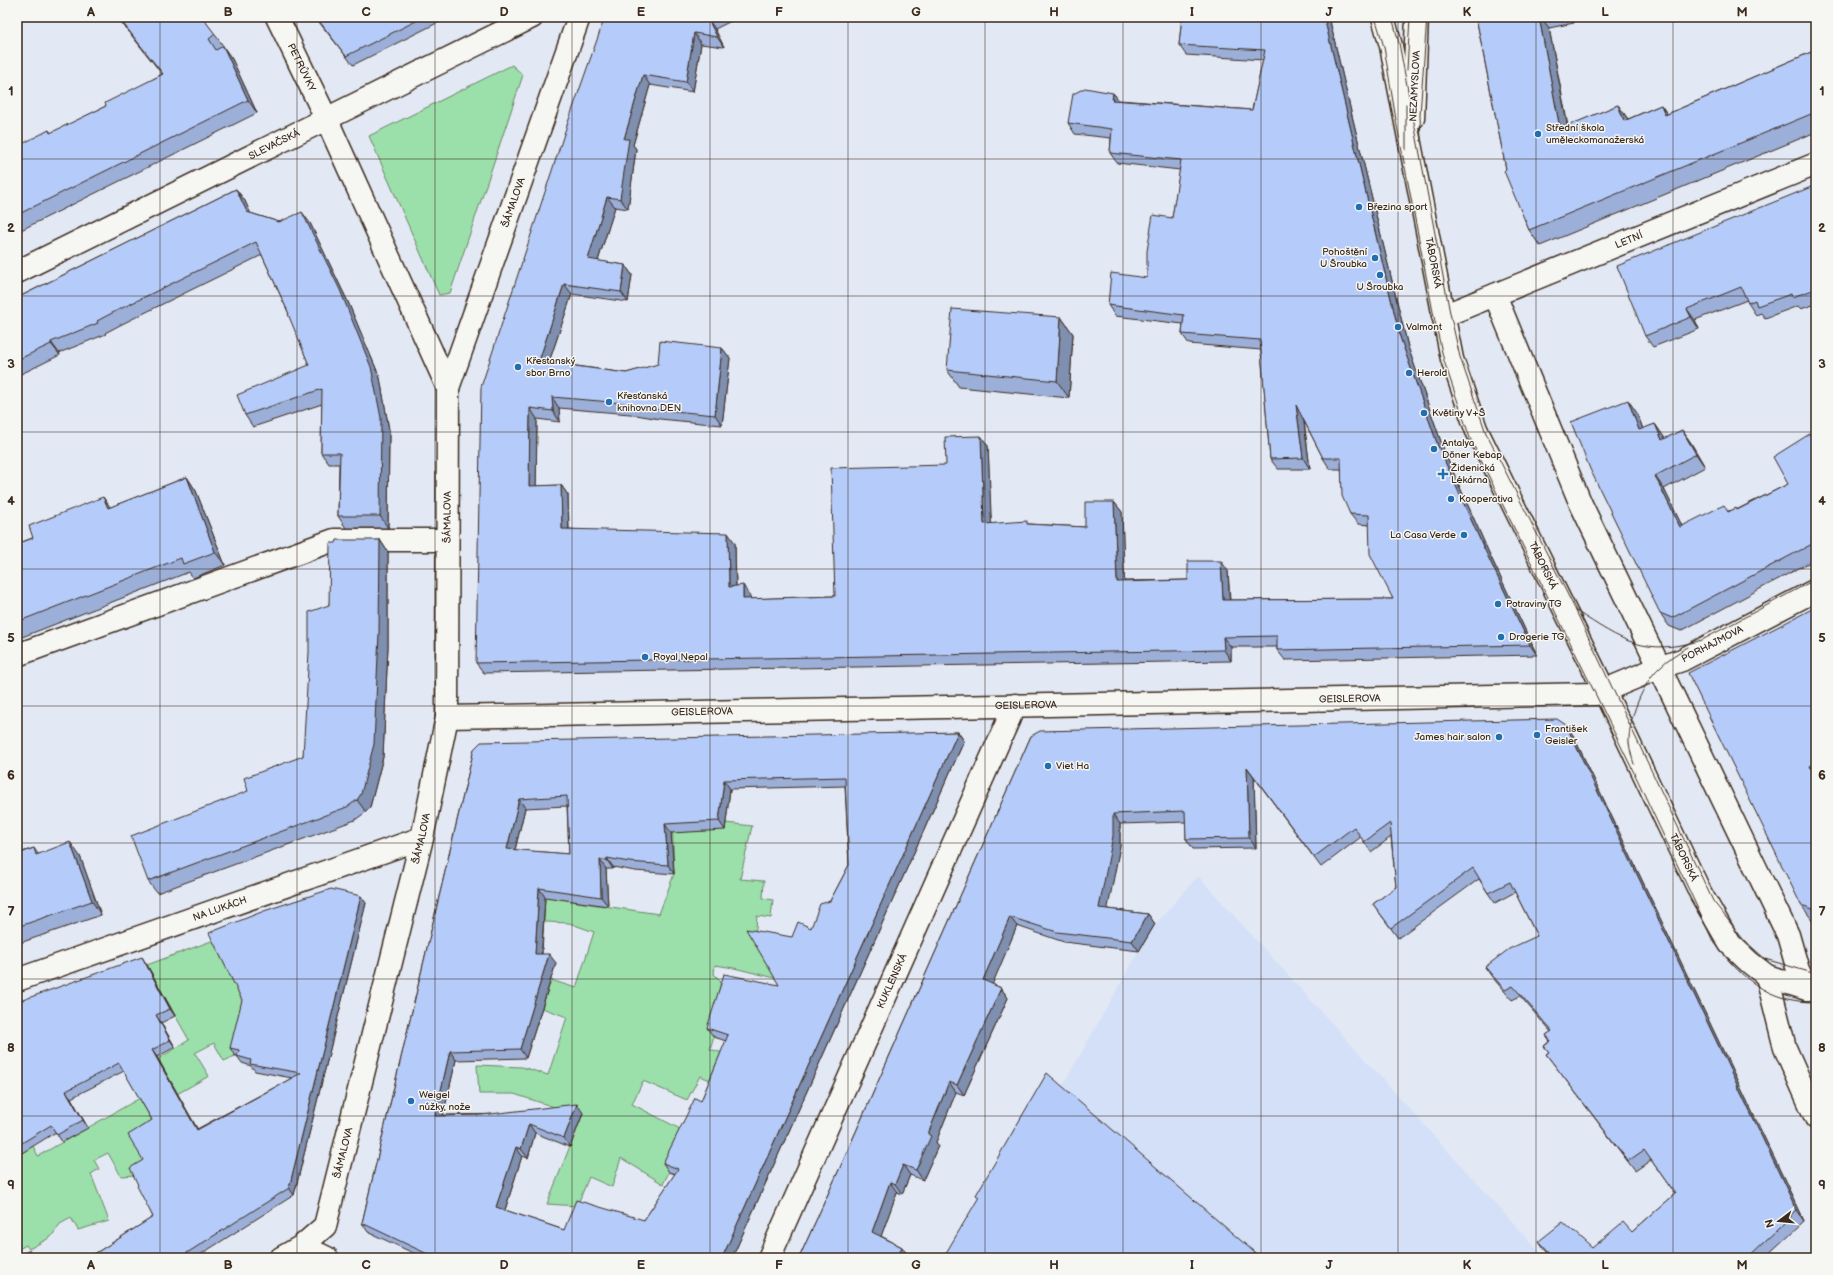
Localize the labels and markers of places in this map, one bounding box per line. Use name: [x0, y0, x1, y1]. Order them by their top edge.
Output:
place label: Střední škola uměleckomanažerská: [1546, 122, 1644, 146]
marker: Střední škola uměleckomanažerská: [1533, 129, 1543, 139]
place label: Březina sport: [1367, 201, 1427, 213]
marker: Březina sport: [1354, 202, 1364, 212]
place label: Pohoštění U Šroubka: [1320, 246, 1368, 270]
marker: Pohoštění U Šroubka: [1370, 253, 1380, 263]
marker: U Šroubka: [1375, 270, 1385, 280]
place label: U Šroubka: [1356, 281, 1404, 293]
place label: Valmont: [1406, 321, 1442, 333]
marker: Valmont: [1393, 322, 1403, 332]
place label: Křestanský sbor Brno: [526, 355, 576, 379]
marker: Křestanský sbor Brno: [513, 362, 523, 372]
place label: Herold: [1417, 367, 1447, 379]
marker: Herold: [1404, 368, 1414, 378]
place label: Křesťanská knihovna DEN: [617, 390, 681, 414]
marker: Křesťanská knihovna DEN: [604, 397, 614, 407]
place label: Květiny V+Š: [1432, 407, 1486, 419]
marker: Květiny V+Š: [1419, 408, 1429, 418]
place label: Antalya Döner Kebap: [1442, 437, 1502, 461]
marker: Antalya Döner Kebap: [1429, 444, 1439, 454]
place label: Židenická Lékárna: [1450, 462, 1495, 486]
marker: Židenická Lékárna: [1438, 469, 1448, 479]
place label: Kooperativa: [1459, 493, 1513, 505]
marker: Kooperativa: [1446, 494, 1456, 504]
place label: La Casa Verde: [1390, 529, 1456, 541]
marker: La Casa Verde: [1459, 530, 1469, 540]
place label: Potraviny TG: [1506, 598, 1562, 610]
marker: Potraviny TG: [1493, 599, 1503, 609]
place label: Drogerie TG: [1509, 631, 1565, 643]
marker: Drogerie TG: [1496, 632, 1506, 642]
place label: Royal Nepal: [653, 651, 708, 663]
marker: Royal Nepal: [640, 652, 650, 662]
place label: František Geisler: [1545, 723, 1588, 747]
marker: František Geisler: [1532, 730, 1542, 740]
place label: James hair salon: [1415, 731, 1491, 743]
marker: James hair salon: [1494, 732, 1504, 742]
place label: Viet Ha: [1056, 760, 1090, 772]
marker: Viet Ha: [1043, 761, 1053, 771]
place label: Weigel nůžky, nože: [419, 1089, 471, 1113]
marker: Weigel nůžky, nože: [406, 1096, 416, 1106]

